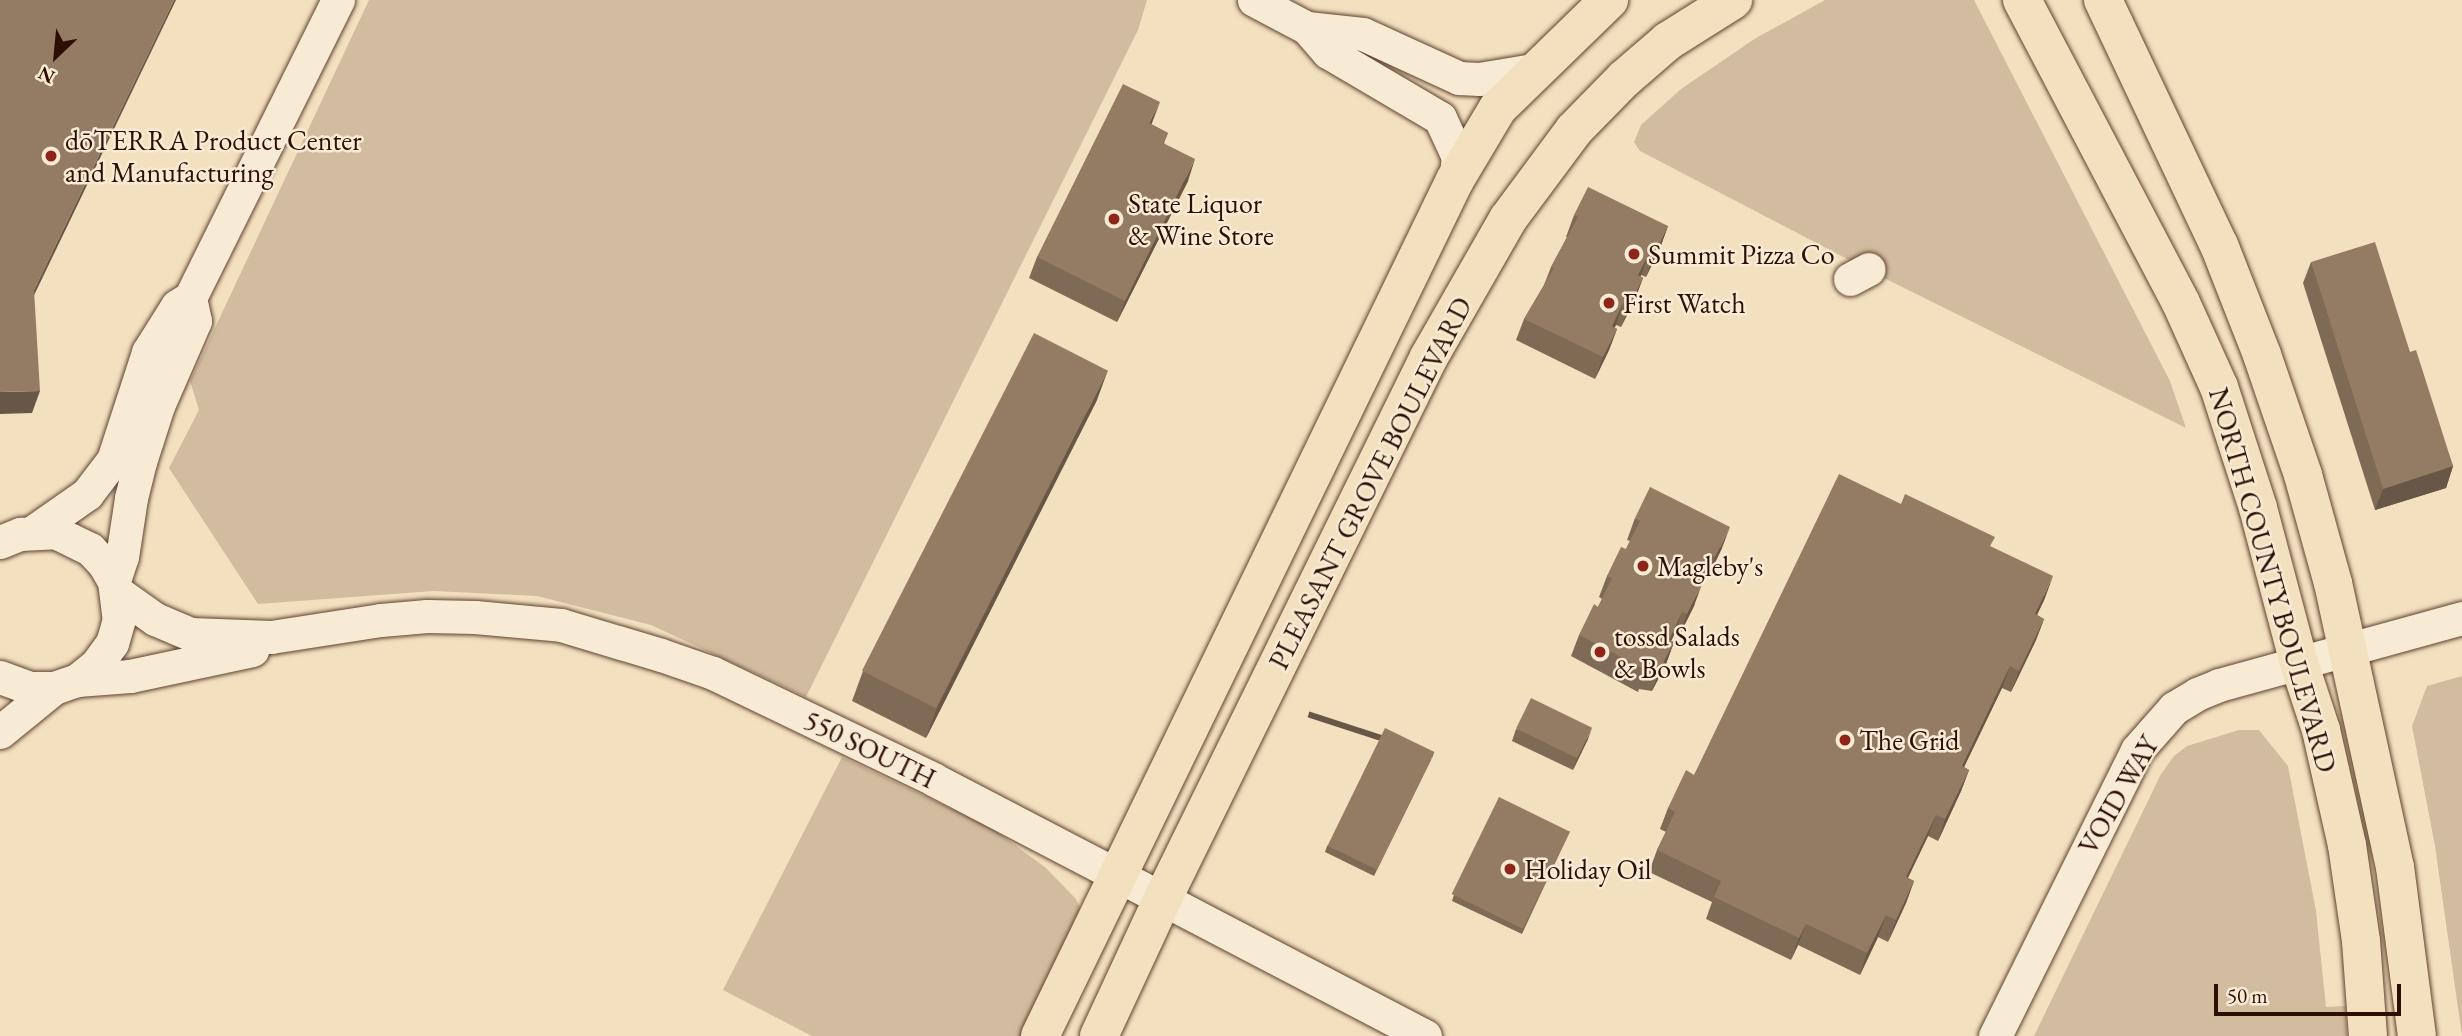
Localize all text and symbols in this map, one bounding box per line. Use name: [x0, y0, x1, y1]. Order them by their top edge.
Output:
north arrow: [21, 21, 91, 91]
text: N: [34, 61, 59, 90]
place label: dōTERRA Product Center and Manufacturing: [65, 123, 362, 189]
marker: dōTERRA Product Center and Manufacturing: [43, 148, 59, 164]
place label: State Liquor & Wine Store: [1128, 186, 1274, 252]
marker: State Liquor & Wine Store: [1106, 211, 1122, 227]
place label: Summit Pizza Co: [1648, 237, 1835, 271]
marker: Summit Pizza Co: [1626, 246, 1642, 262]
place label: First Watch: [1623, 286, 1746, 320]
street label: PLEASANT GROVE BOULEVARD: [1261, 291, 1479, 675]
marker: First Watch: [1601, 295, 1617, 311]
street label: NORTH COUNTY BOULEVARD: [2202, 384, 2344, 776]
place label: Magleby's: [1657, 549, 1763, 583]
marker: Magleby's: [1635, 558, 1651, 574]
place label: tossd Salads & Bowls: [1614, 619, 1740, 685]
marker: tossd Salads & Bowls: [1592, 644, 1608, 660]
street label: 550 SOUTH: [799, 703, 941, 795]
place label: The Grid: [1859, 723, 1959, 757]
street label: VOID WAY: [2071, 730, 2165, 860]
marker: The Grid: [1837, 732, 1853, 748]
place label: Holiday Oil: [1524, 852, 1652, 886]
marker: Holiday Oil: [1502, 861, 1518, 877]
scale bar: [2217, 970, 2404, 1014]
text: 50 m: [2227, 982, 2268, 1009]

